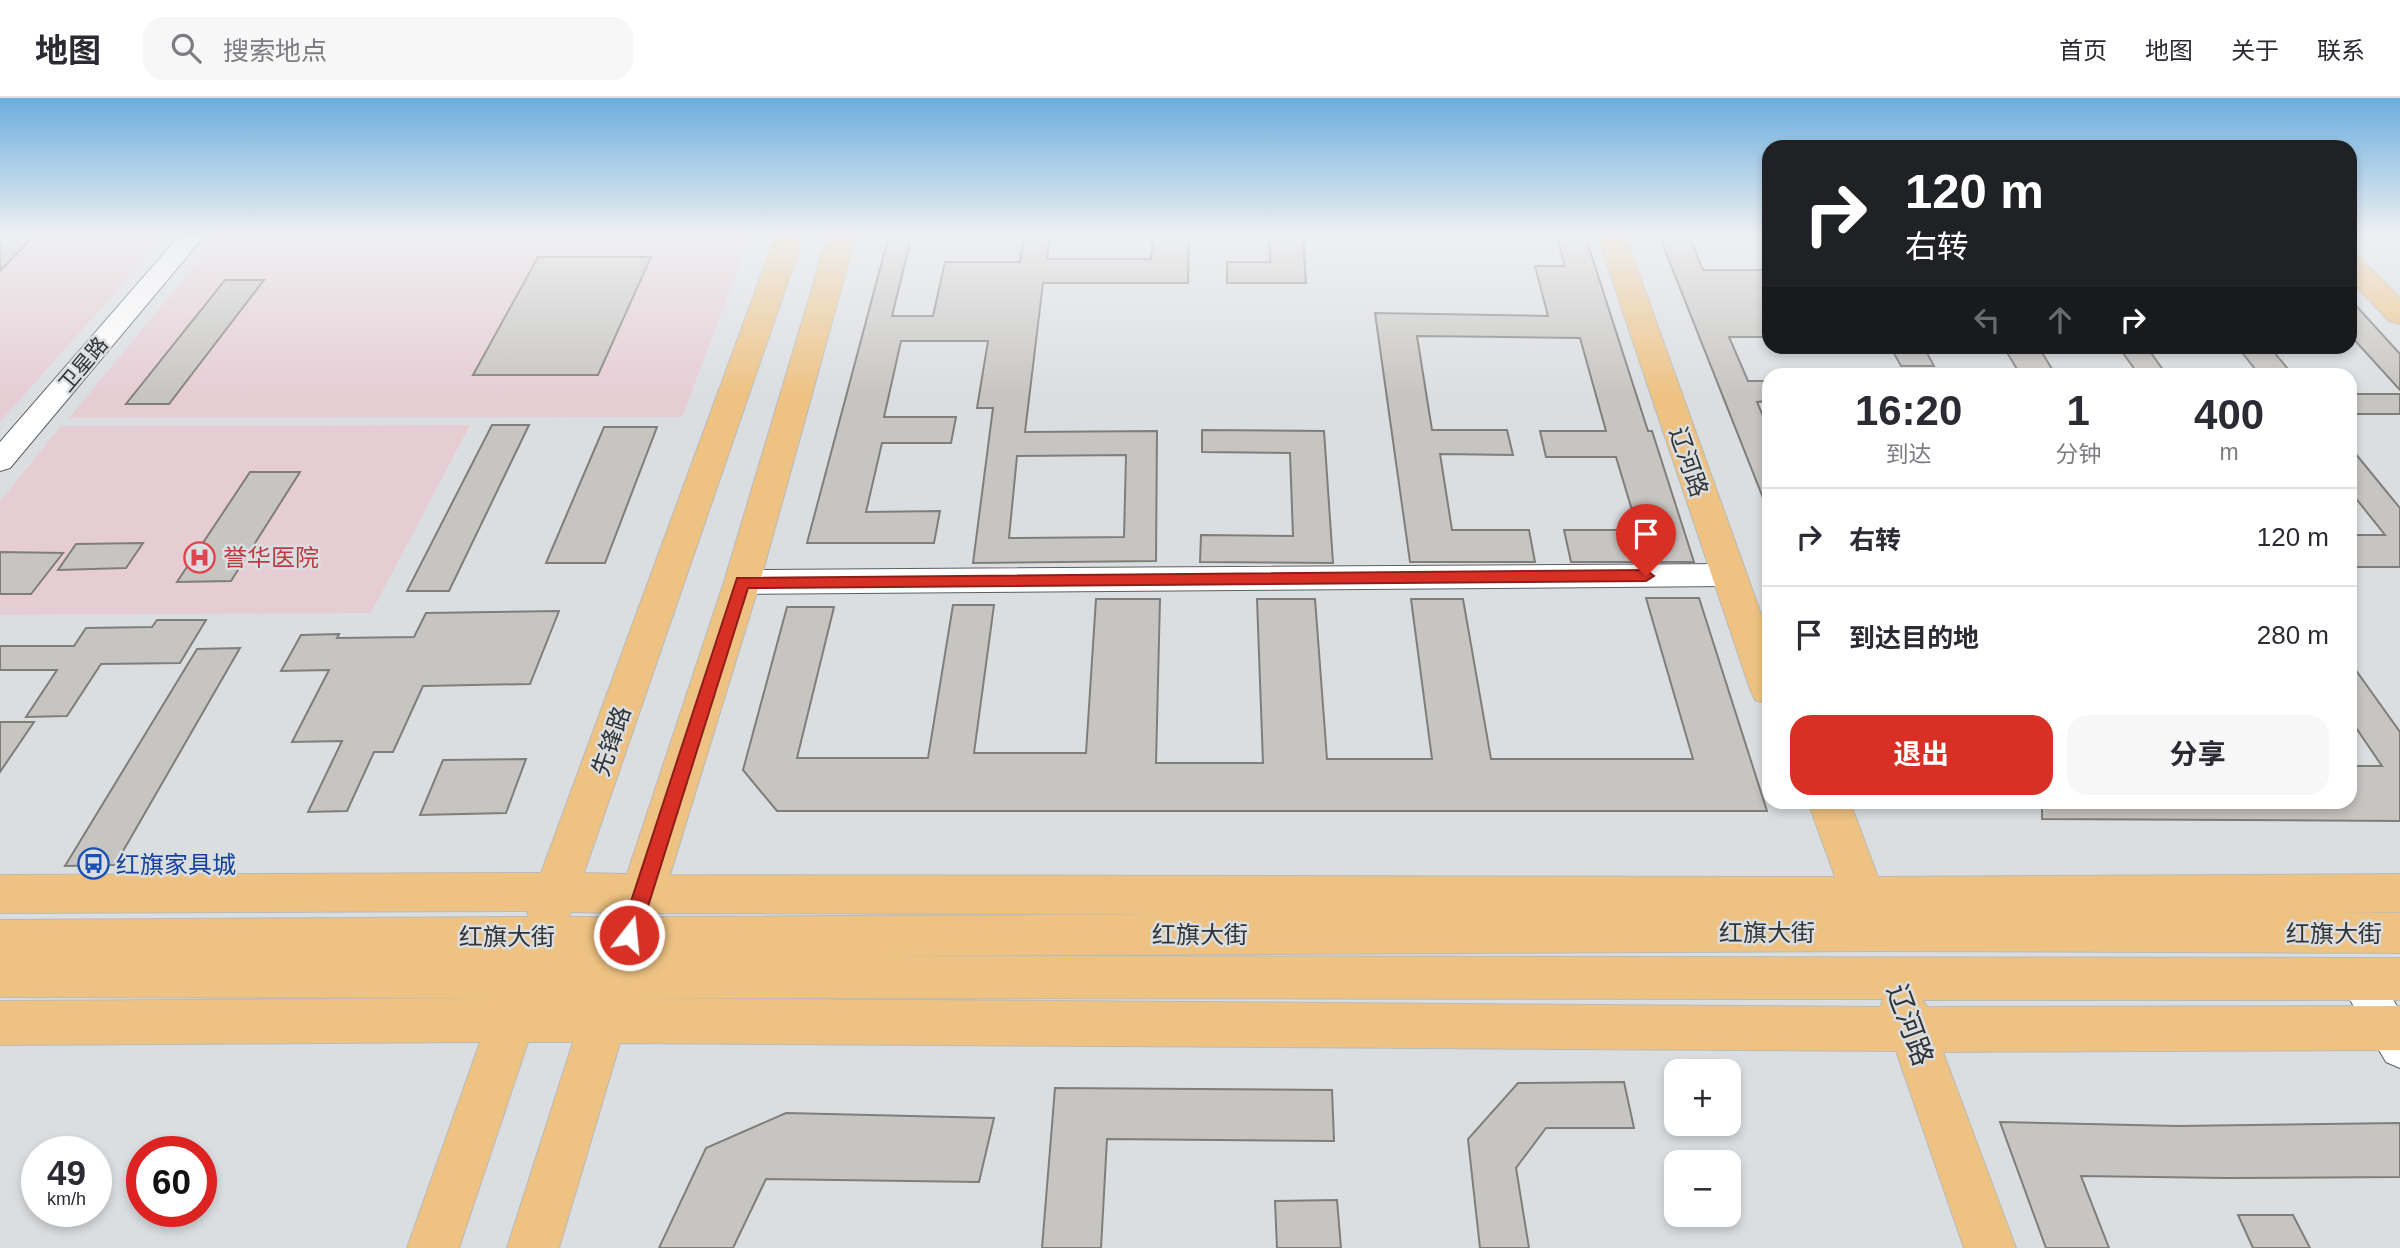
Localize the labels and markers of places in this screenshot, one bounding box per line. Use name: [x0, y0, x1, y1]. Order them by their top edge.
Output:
pin: [1616, 504, 1676, 576]
hospital icon: 誉华医院: [183, 540, 217, 574]
place label: 誉华医院: [223, 544, 319, 571]
bus stop icon: 红旗家具城: [76, 847, 110, 881]
place label: 红旗家具城: [116, 851, 236, 878]

